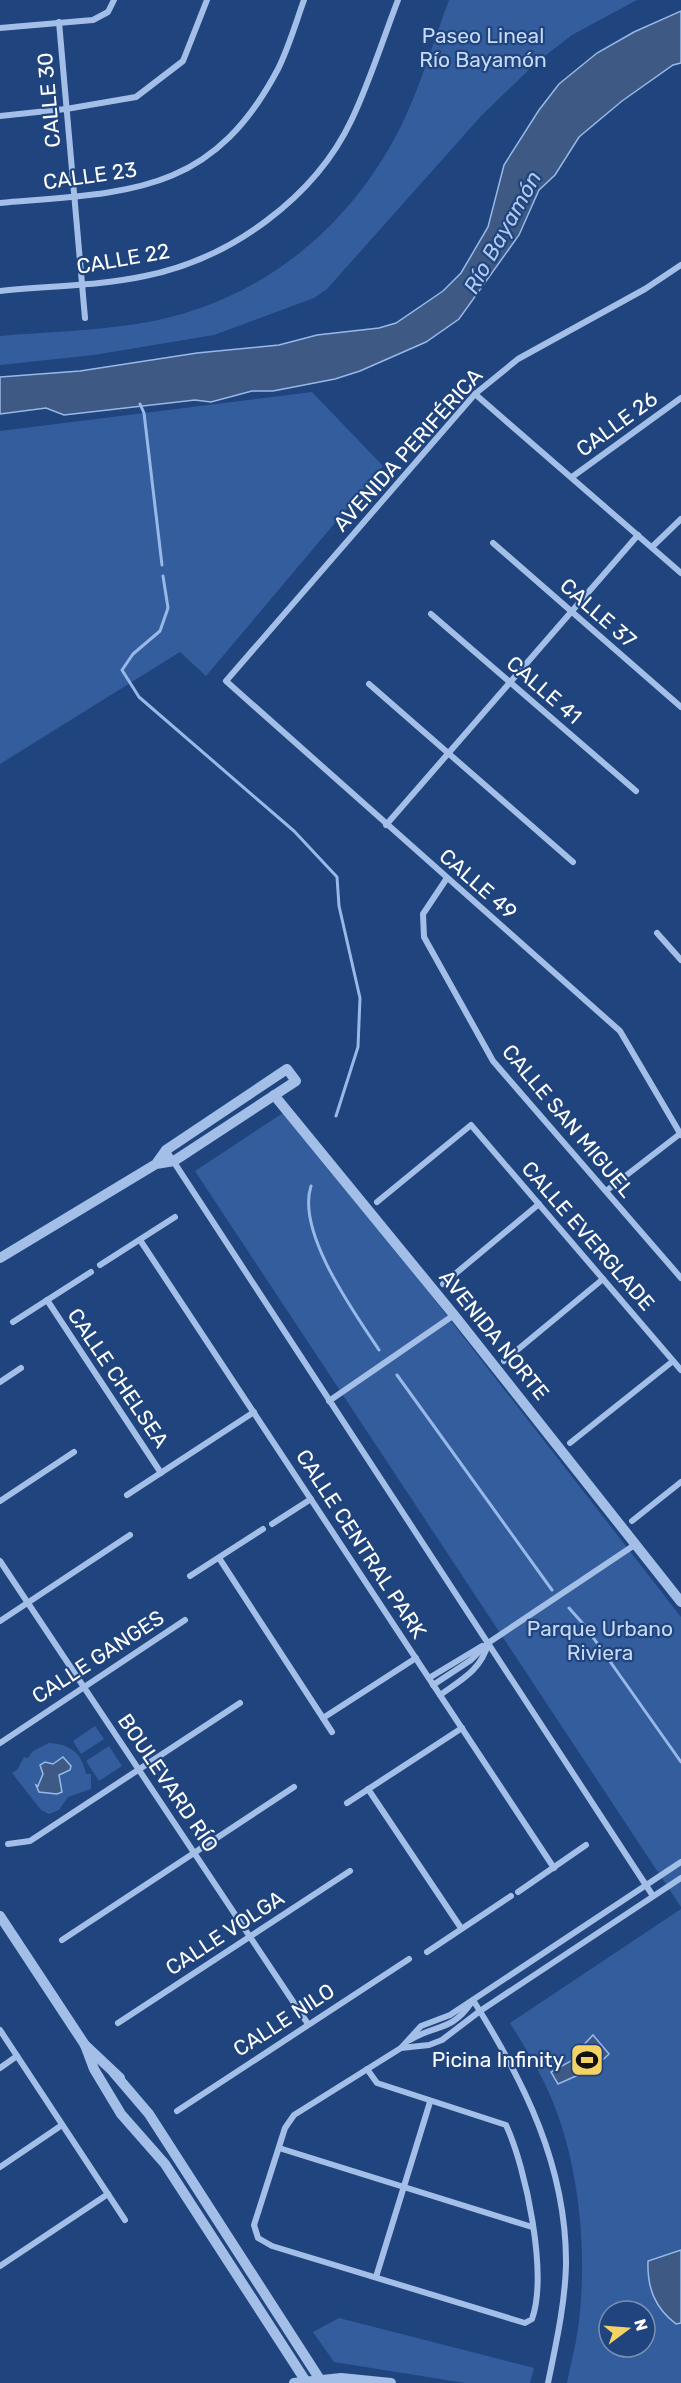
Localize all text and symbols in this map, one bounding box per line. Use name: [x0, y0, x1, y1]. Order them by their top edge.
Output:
park label: Paseo Lineal Río Bayamón: [419, 23, 547, 72]
street label: CALLE 30: [32, 51, 65, 149]
street label: CALLE 23: [41, 157, 138, 194]
water label: Río Bayamón: [458, 166, 547, 298]
street label: CALLE 22: [74, 238, 171, 279]
street label: AVENIDA PERIFÉRICA: [328, 363, 487, 536]
street label: CALLE 26: [571, 386, 662, 461]
street label: CALLE 37: [555, 573, 642, 653]
street label: CALLE 41: [502, 650, 587, 729]
street label: CALLE 49: [434, 843, 522, 924]
street label: CALLE SAN MIGUEL: [497, 1039, 640, 1202]
street label: CALLE EVERGLADE: [517, 1156, 660, 1315]
street label: AVENIDA NORTE: [434, 1265, 554, 1405]
street label: CALLE CHELSEA: [63, 1303, 174, 1452]
street label: CALLE CENTRAL PARK: [291, 1445, 432, 1643]
street label: CALLE GANGES: [27, 1605, 168, 1709]
park label: Parque Urbano Riviera: [527, 1616, 673, 1665]
street label: BOULEVARD RÍO: [113, 1709, 224, 1857]
street label: CALLE VOLGA: [161, 1885, 289, 1980]
street label: CALLE NILO: [228, 1978, 339, 2062]
sports icon: Picina Infinity: [569, 2042, 605, 2078]
place label: Picina Infinity: [432, 2047, 564, 2072]
north arrow: [597, 2299, 657, 2359]
text: N: [630, 2317, 652, 2333]

